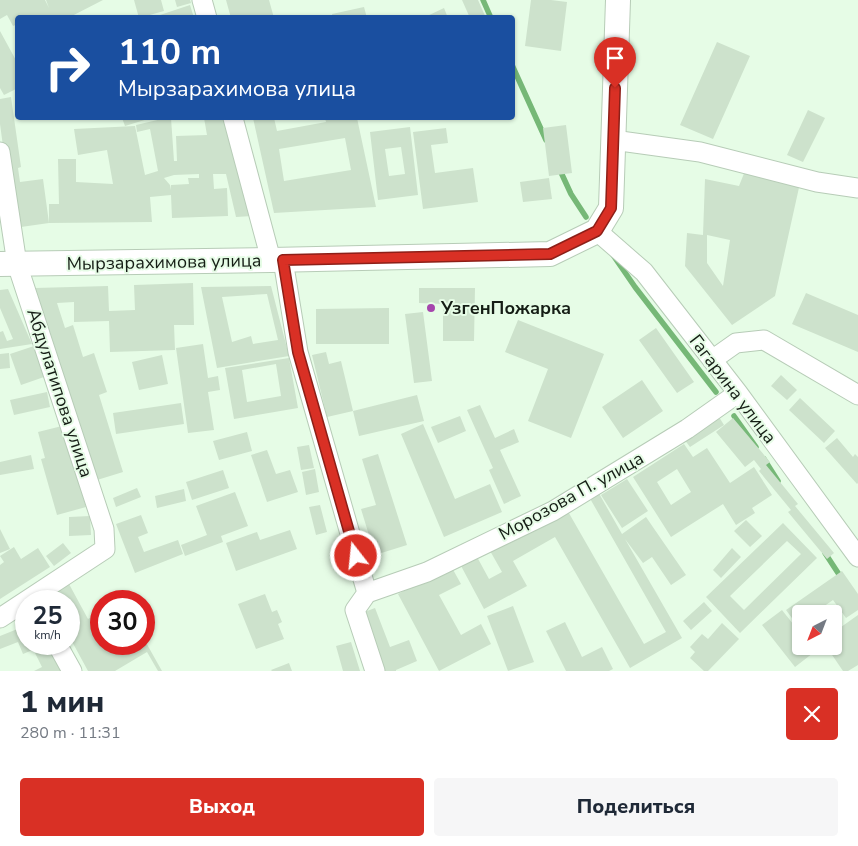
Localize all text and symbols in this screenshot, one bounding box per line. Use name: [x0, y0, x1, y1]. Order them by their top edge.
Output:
text: 110 m: [118, 29, 221, 76]
icon: right: [35, 35, 100, 100]
pin: [594, 37, 636, 88]
icon: arrive: [601, 44, 629, 72]
text: Мырзарахимова улица: [118, 74, 356, 104]
street label: Мырзарахимова улица: [66, 248, 262, 276]
place label: УзгенПожарка: [440, 296, 571, 320]
marker: УзгенПожарка: [425, 302, 437, 314]
street label: Абдулатипова улица: [21, 306, 99, 480]
street label: Гагарина улица: [684, 330, 782, 448]
street label: Морозова П. улица: [494, 446, 648, 546]
position arrow: [329, 529, 381, 581]
speed limit sign: 30: [90, 590, 155, 655]
text: 25: [32, 599, 63, 633]
north arrow: [792, 605, 842, 655]
map controls: [792, 605, 842, 655]
text: km/h: [34, 627, 61, 643]
text: 1 мин: [20, 682, 104, 723]
button: close: [786, 688, 838, 740]
text: 280 m · 11:31: [20, 722, 121, 744]
button: Выход: [20, 778, 424, 836]
button: Поделиться: [434, 778, 838, 836]

